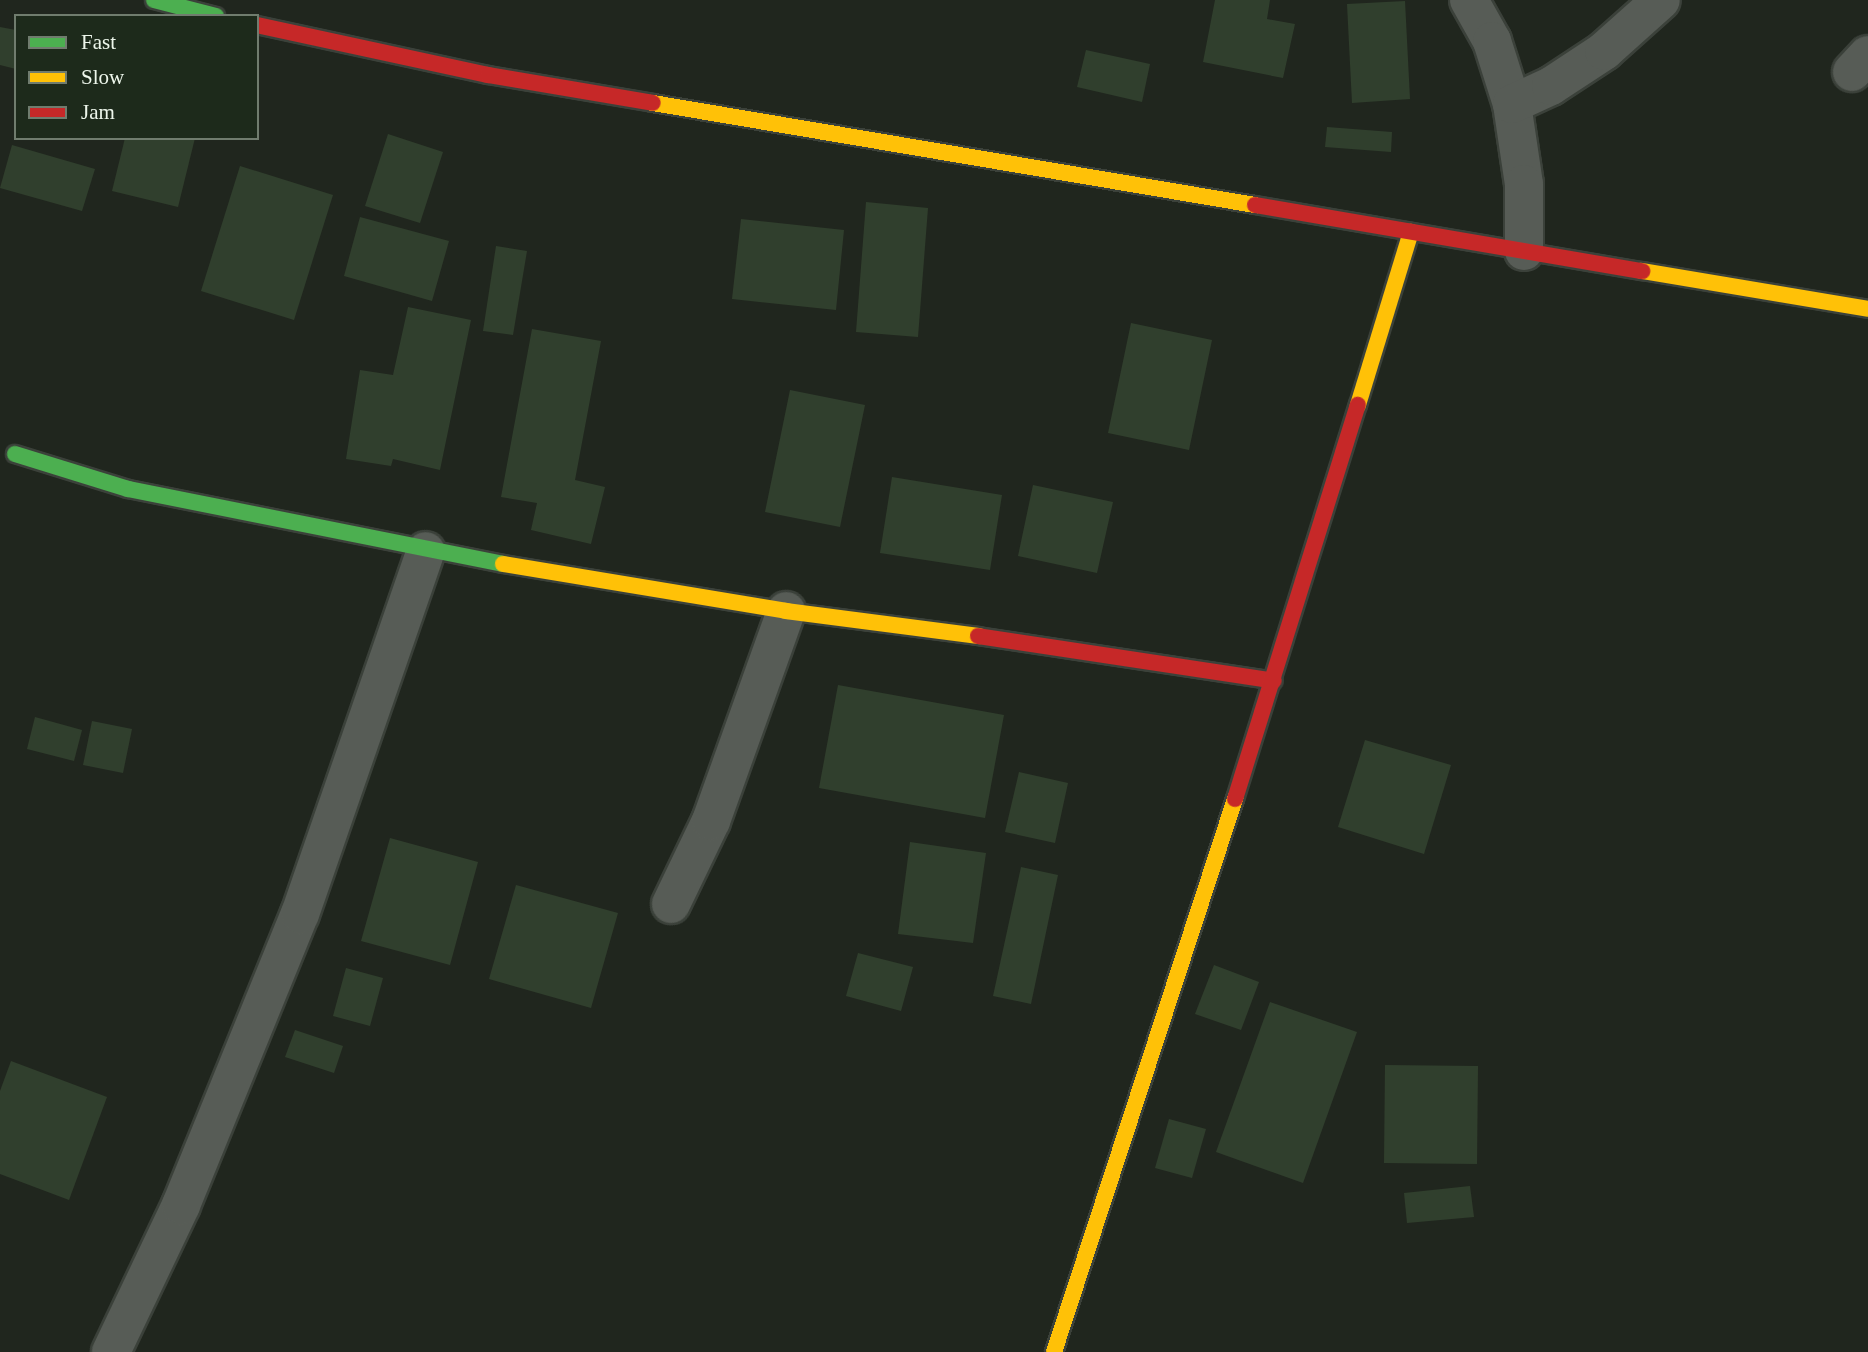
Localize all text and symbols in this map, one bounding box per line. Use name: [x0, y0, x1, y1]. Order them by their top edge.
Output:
legend: [14, 14, 259, 140]
text: Fast: [81, 30, 116, 54]
text: Slow: [81, 65, 124, 89]
text: Jam: [81, 100, 115, 124]

